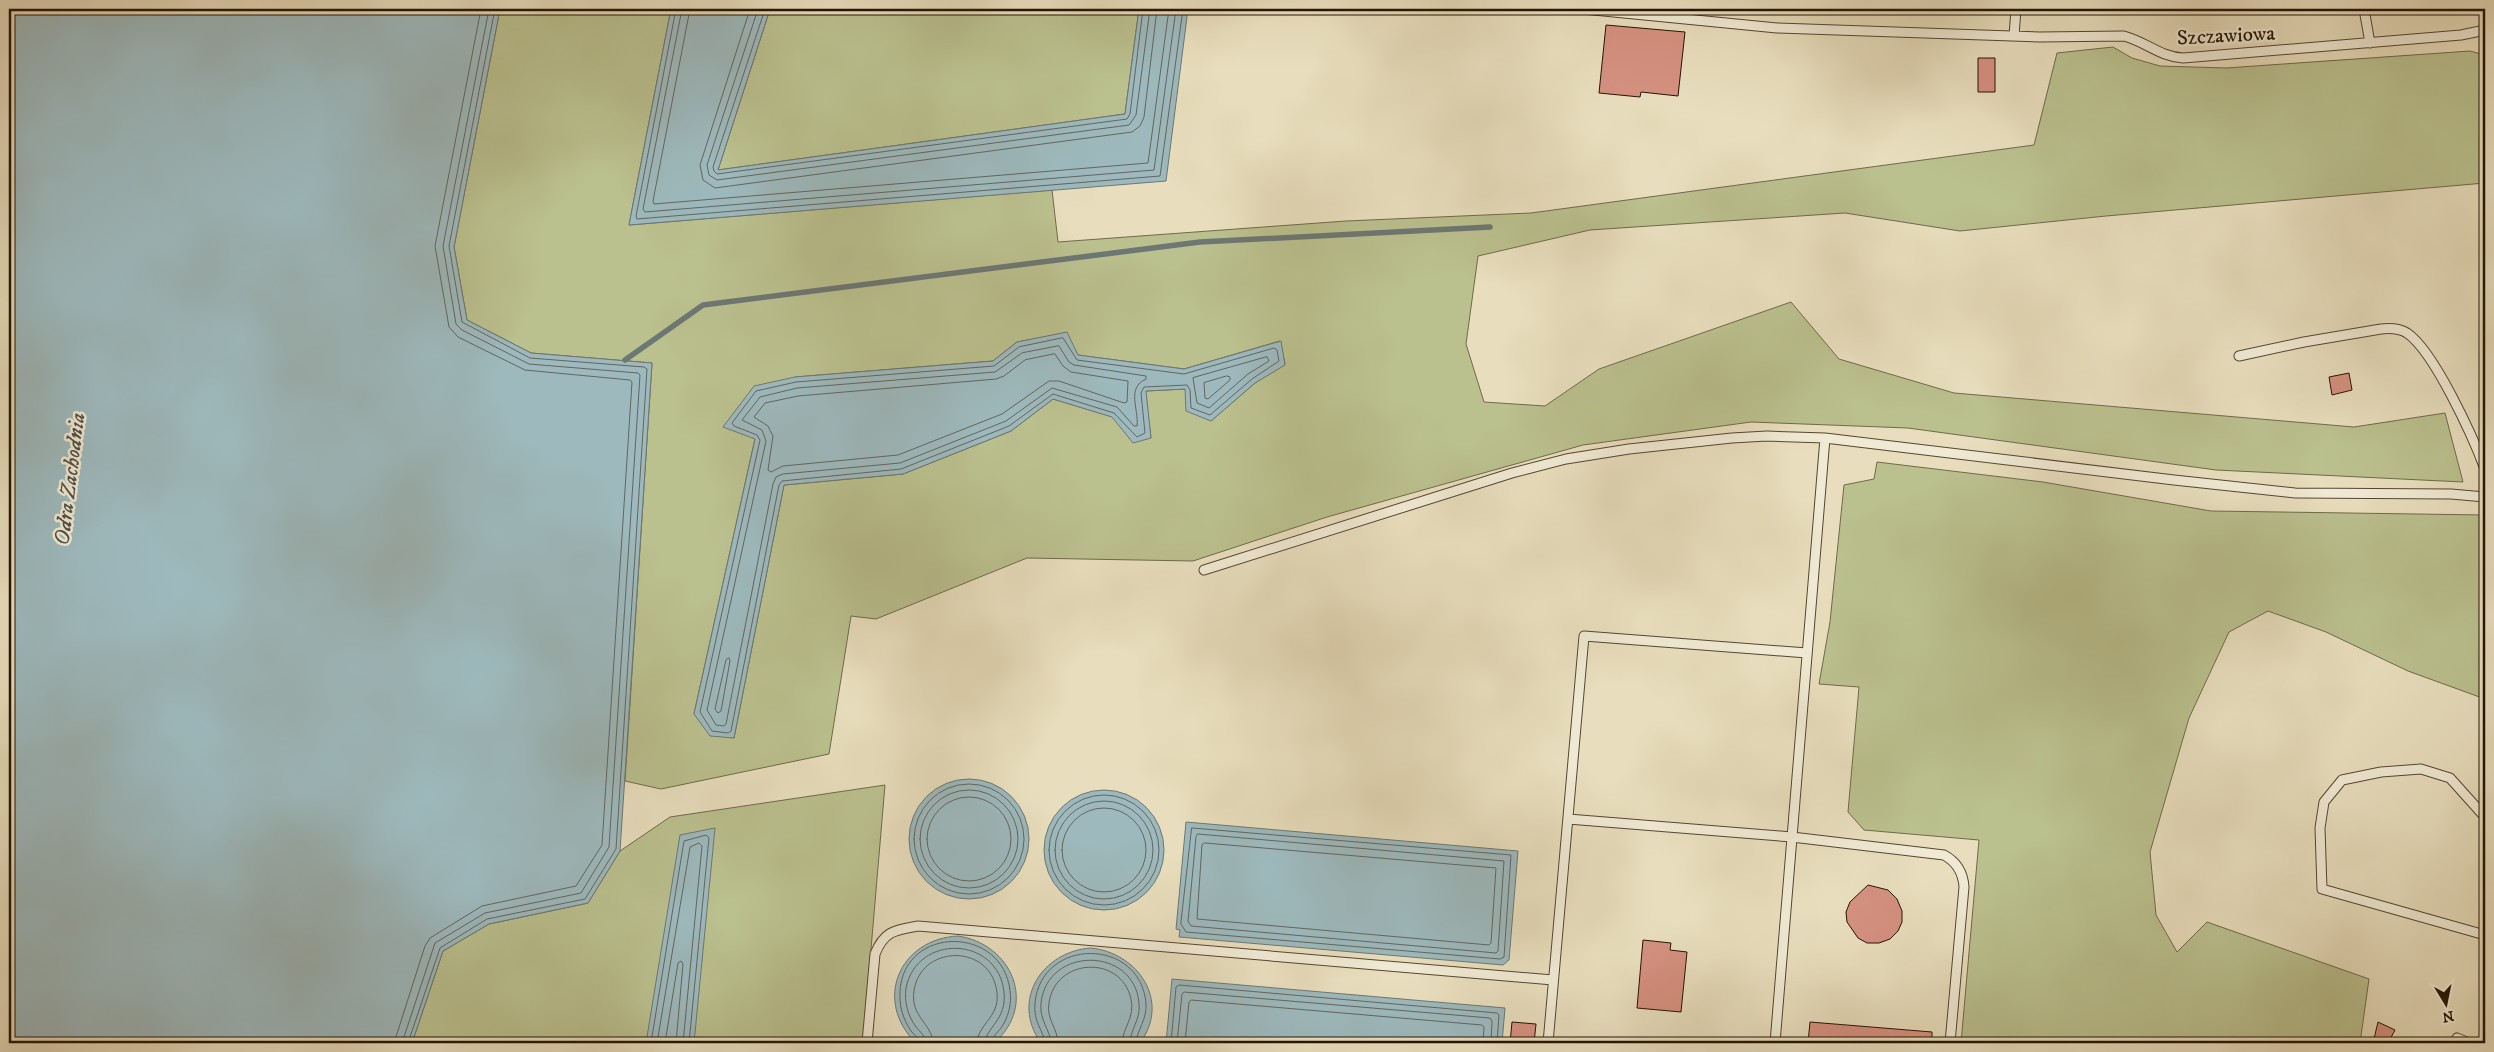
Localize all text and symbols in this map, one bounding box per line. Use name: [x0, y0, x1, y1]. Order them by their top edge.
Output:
street label: Szczawiowa: [2176, 20, 2276, 52]
water label: Odra Zachodnia: [48, 411, 92, 547]
north arrow: [2422, 980, 2472, 1030]
text: N: [2440, 1006, 2455, 1026]

